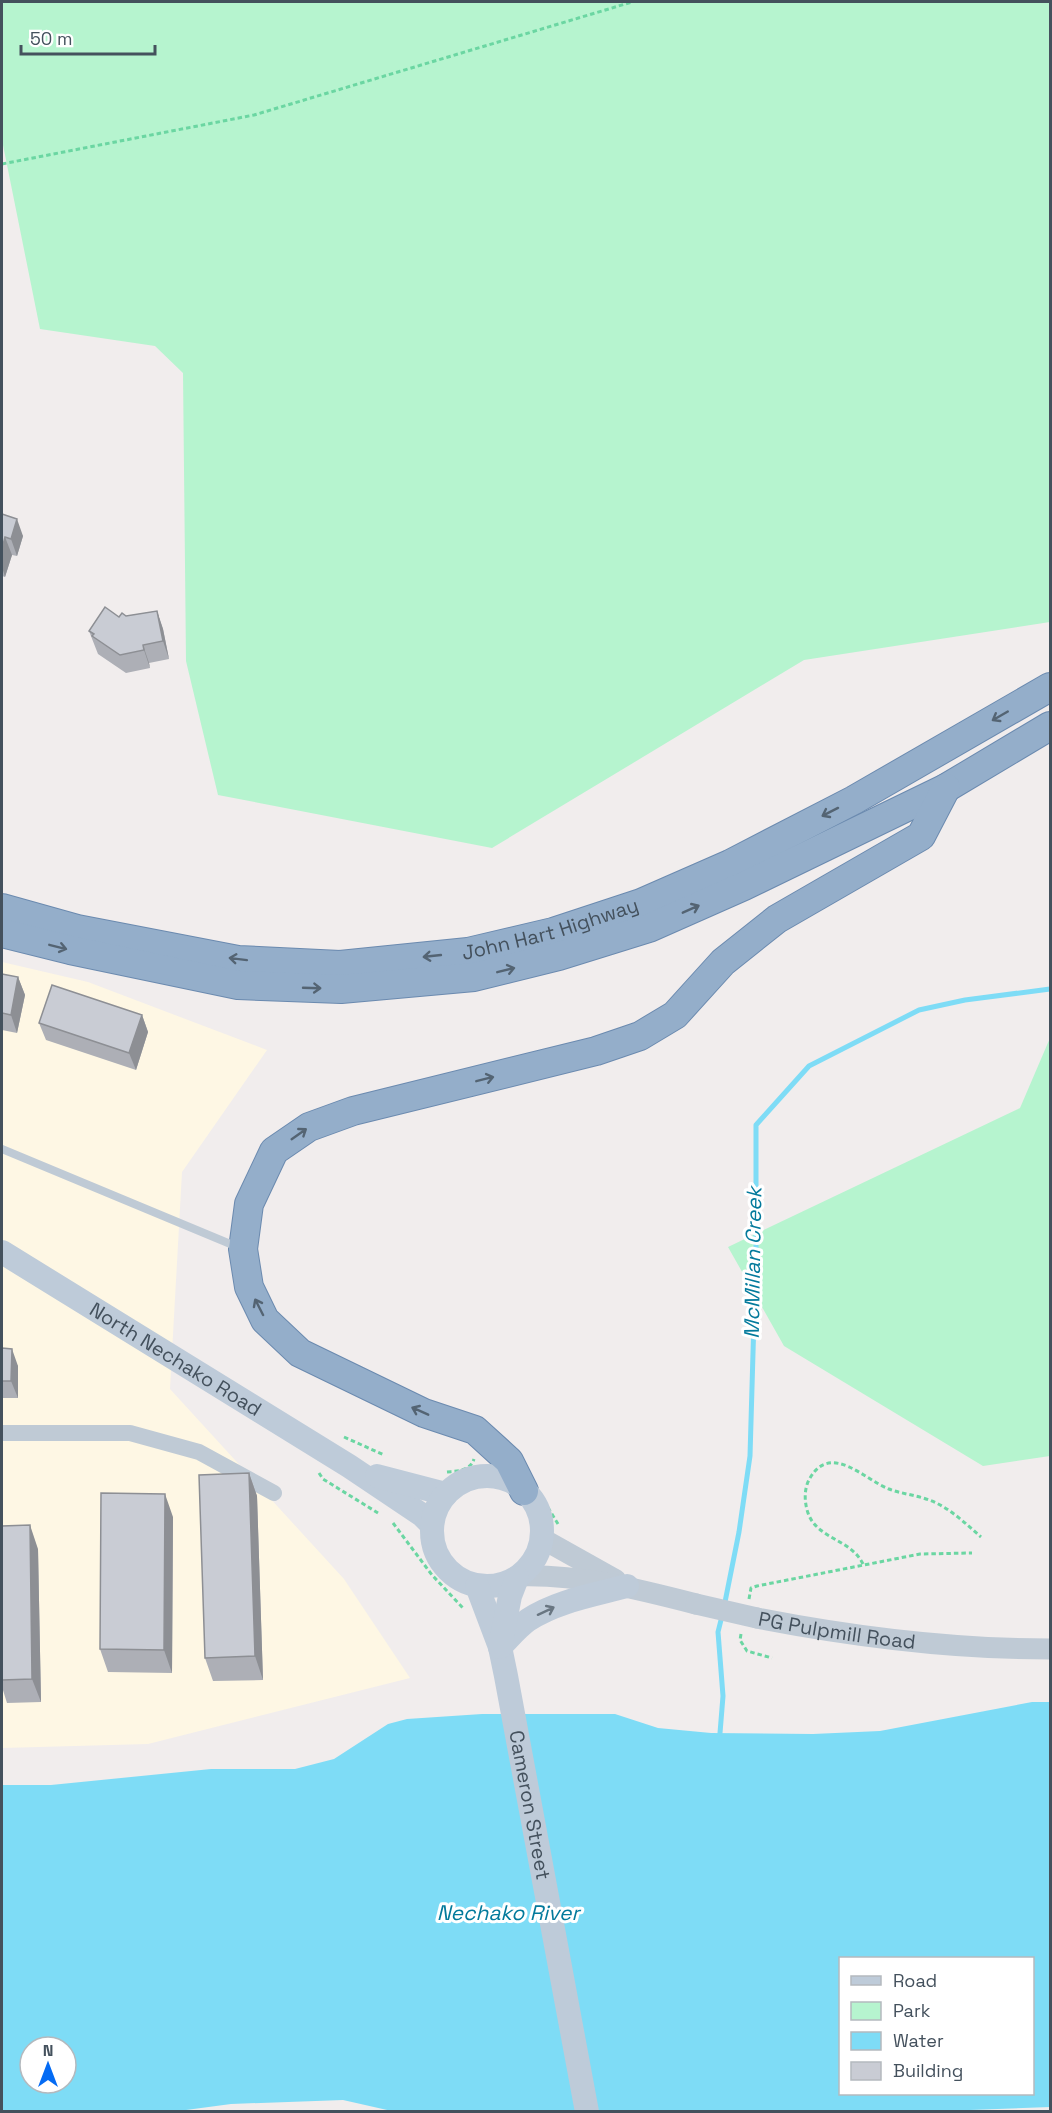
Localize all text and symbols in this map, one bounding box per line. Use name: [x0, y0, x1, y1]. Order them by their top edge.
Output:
scale bar: [21, 18, 154, 56]
text: 50 m: [30, 27, 72, 50]
one-way arrow: [992, 710, 1009, 722]
one-way arrow: [822, 807, 840, 818]
street label: John Hart Highway: [461, 892, 642, 966]
one-way arrow: [681, 903, 699, 915]
one-way arrow: [48, 942, 67, 954]
one-way arrow: [423, 951, 443, 962]
one-way arrow: [229, 953, 248, 964]
one-way arrow: [496, 963, 515, 975]
one-way arrow: [302, 982, 322, 994]
one-way arrow: [475, 1072, 494, 1084]
one-way arrow: [290, 1128, 306, 1140]
water label: McMillan Creek: [738, 1184, 767, 1339]
street label: North Nechako Road: [85, 1296, 267, 1422]
one-way arrow: [253, 1299, 265, 1317]
one-way arrow: [412, 1405, 430, 1416]
one-way arrow: [536, 1605, 554, 1617]
street label: PG Pulpmill Road: [756, 1606, 917, 1655]
street label: Cameron Street: [503, 1728, 557, 1882]
water label: Nechako River: [437, 1899, 581, 1926]
legend: [839, 1957, 1034, 2095]
text: Road: [893, 1969, 937, 1992]
text: Park: [893, 1999, 931, 2022]
text: Water: [893, 2029, 944, 2052]
north arrow: [18, 2035, 78, 2095]
text: N: [43, 2040, 53, 2061]
text: Building: [893, 2059, 963, 2082]

